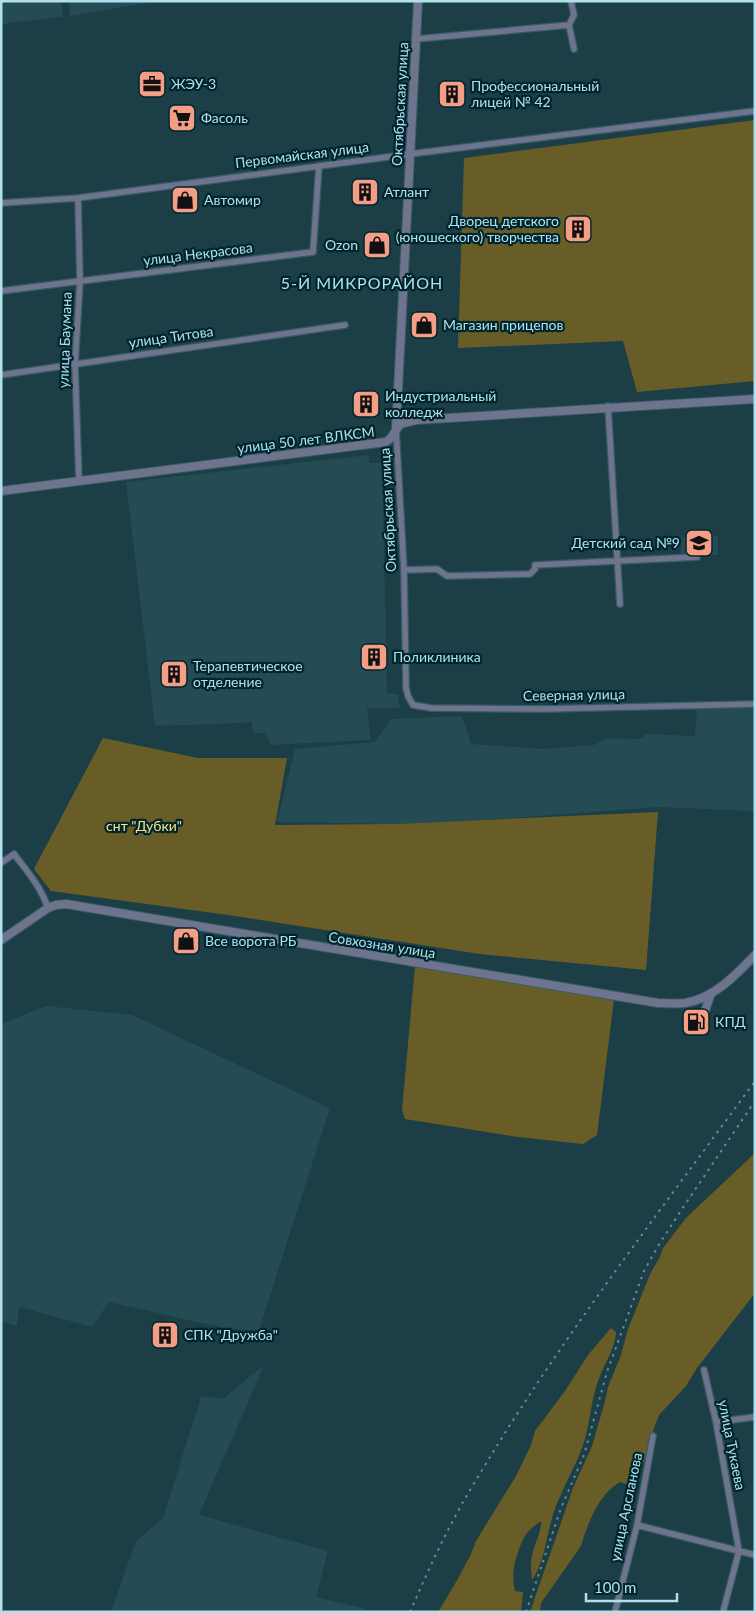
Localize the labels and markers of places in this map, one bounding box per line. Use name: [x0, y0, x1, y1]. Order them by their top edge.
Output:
office icon: ЖЭУ-3: [137, 69, 167, 99]
place label: ЖЭУ-3: [171, 75, 216, 92]
place label: Профессиональный лицей № 42: [471, 77, 599, 110]
building icon: Профессиональный лицей № 42: [437, 79, 467, 109]
supermarket icon: Фасоль: [167, 103, 197, 133]
place label: Фасоль: [201, 109, 248, 126]
building icon: Атлант: [350, 177, 380, 207]
place label: Атлант: [384, 183, 429, 200]
shop icon: Автомир: [170, 185, 200, 215]
place label: Автомир: [204, 191, 261, 208]
place label: Дворец детского (юношеского) творчества: [396, 212, 559, 245]
building icon: Дворец детского (юношеского) творчества: [563, 214, 593, 244]
shop icon: Ozon: [362, 230, 392, 260]
place label: Ozon: [325, 236, 358, 253]
shop icon: Магазин прицепов: [409, 310, 439, 340]
place label: Магазин прицепов: [443, 316, 564, 333]
place label: Индустриальный колледж: [385, 387, 496, 420]
building icon: Индустриальный колледж: [351, 389, 381, 419]
school or university icon: Детский сад №9: [684, 528, 714, 558]
place label: Детский сад №9: [572, 534, 680, 551]
building icon: Поликлиника: [359, 642, 389, 672]
place label: Поликлиника: [393, 648, 481, 665]
place label: Терапевтическое отделение: [193, 657, 303, 690]
building icon: Терапевтическое отделение: [159, 659, 189, 689]
shop icon: Все ворота РБ: [171, 926, 201, 956]
place label: Все ворота РБ: [205, 932, 297, 949]
fuel station icon: КПД: [681, 1007, 711, 1037]
place label: КПД: [715, 1013, 746, 1030]
building icon: СПК "Дружба": [150, 1320, 180, 1350]
place label: СПК "Дружба": [184, 1326, 278, 1343]

